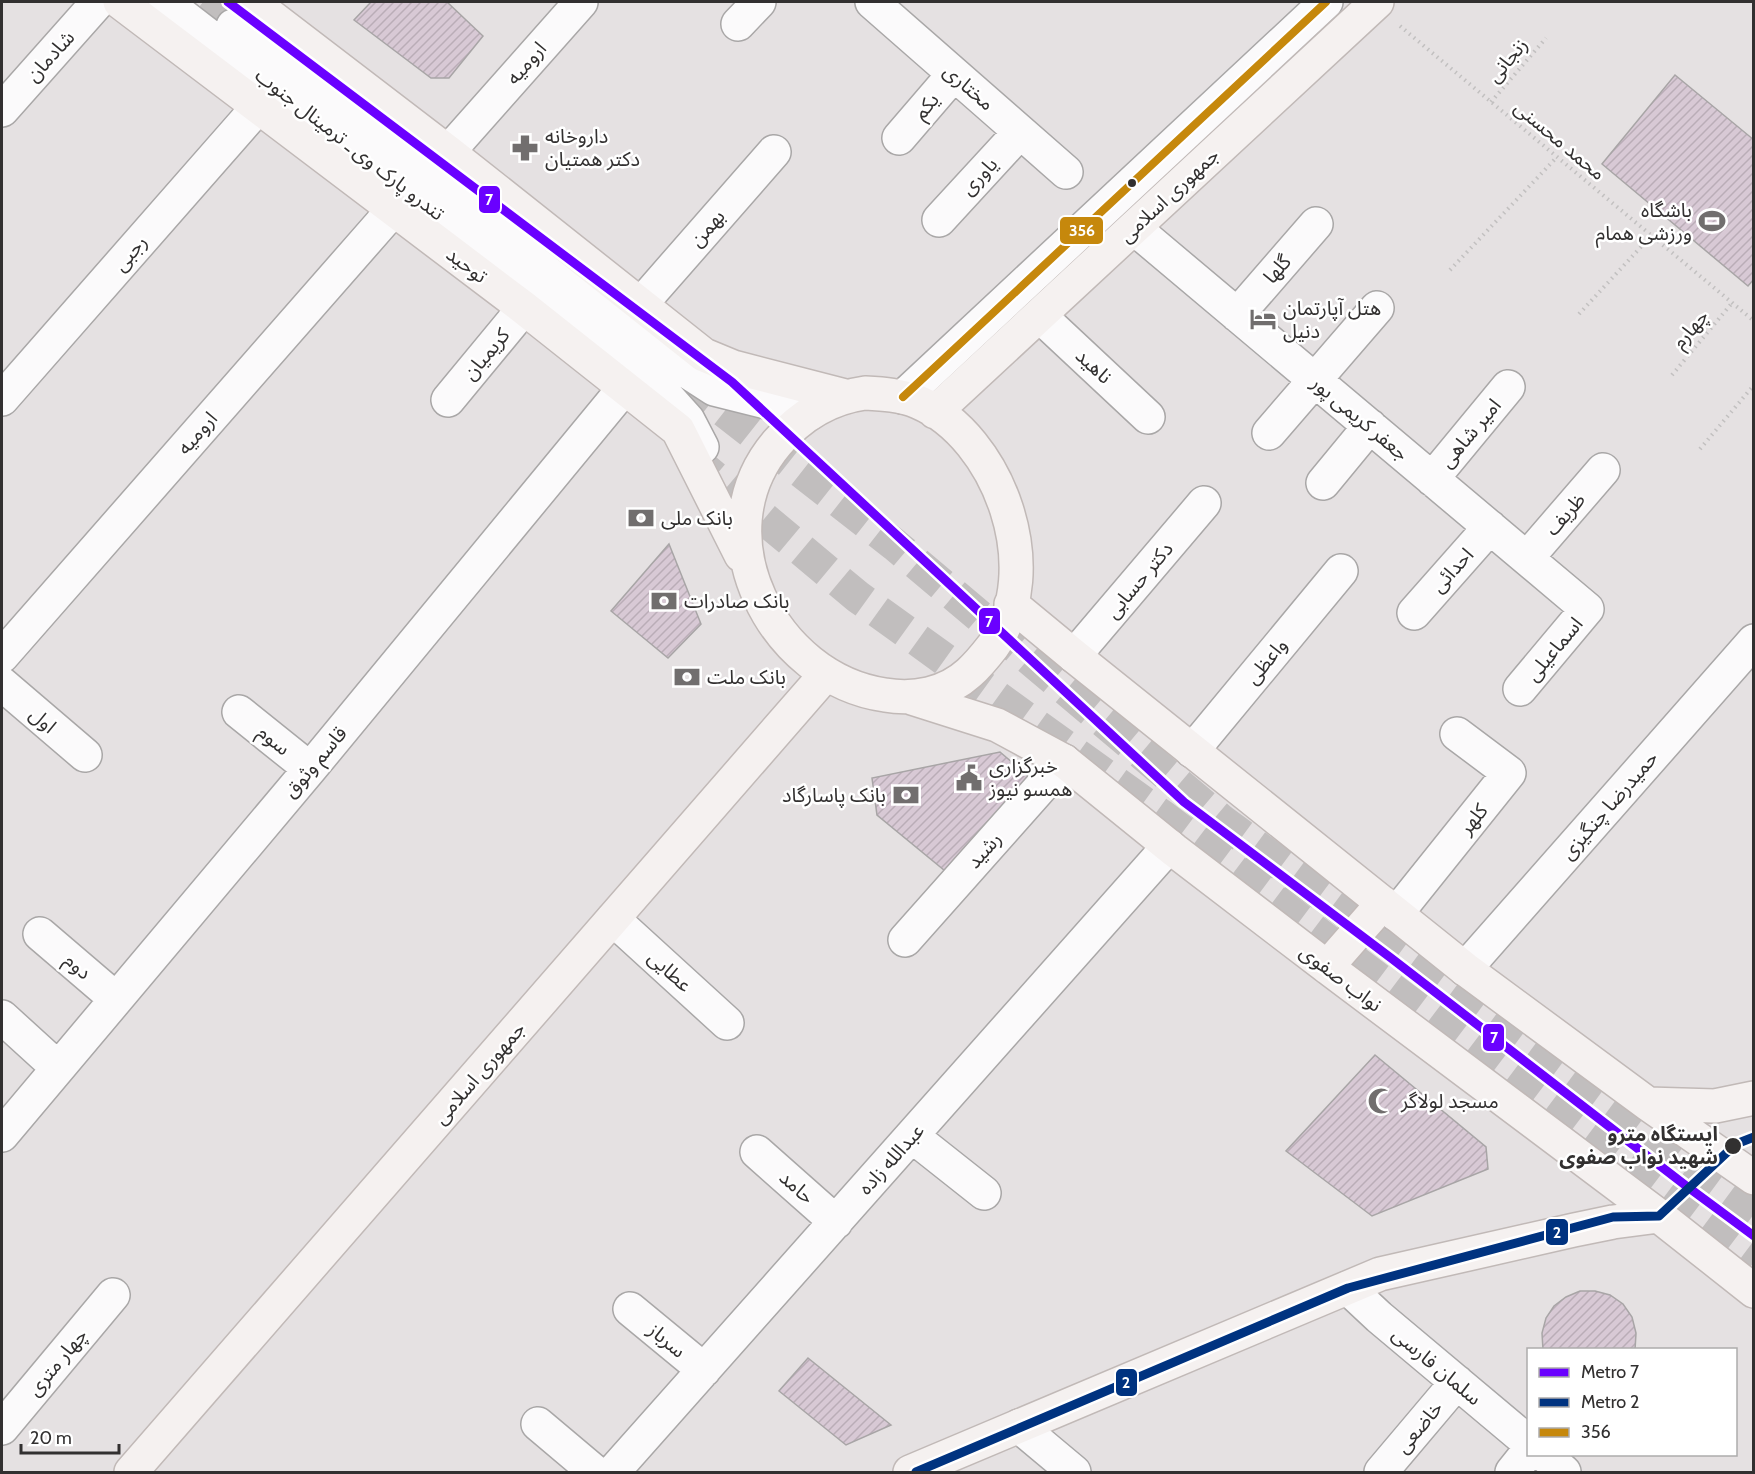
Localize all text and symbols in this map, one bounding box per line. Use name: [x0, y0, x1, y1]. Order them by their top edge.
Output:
street label: شادمان: [21, 25, 79, 87]
street label: زنجانی: [1481, 33, 1533, 87]
street label: ارومیه: [501, 37, 551, 89]
street label: مختاری: [939, 59, 999, 115]
street label: تندرو پارک وی ـ ترمینال جنوب: [250, 63, 449, 226]
street label: یکم: [908, 88, 946, 126]
street label: محمد محسنی: [1509, 95, 1611, 185]
place label: داروخانه دکتر همتیان: [545, 124, 640, 171]
pharmacy icon: داروخانه دکتر همتیان: [510, 133, 540, 163]
street label: جمهوری اسلامی: [1114, 143, 1224, 247]
street label: یاوری: [955, 152, 1003, 200]
unlabelled marker: [1126, 177, 1138, 189]
line badge: 7: [478, 185, 501, 214]
text: 7: [485, 190, 494, 209]
place label: باشگاه ورزشی همام: [1596, 198, 1692, 248]
street label: بهمن: [684, 204, 730, 252]
sports icon: باشگاه ورزشی همام: [1697, 206, 1727, 236]
line badge: 356: [1059, 216, 1104, 245]
text: 356: [1069, 221, 1095, 240]
street label: رجبی: [108, 230, 152, 276]
street label: توحید: [442, 242, 492, 288]
street label: گلها: [1258, 249, 1296, 288]
place label: هتل آپارتمان دنیل: [1283, 296, 1381, 343]
hotel icon: هتل آپارتمان دنیل: [1248, 304, 1278, 334]
street label: چهارم: [1667, 304, 1716, 355]
street label: کریمیان: [457, 323, 515, 385]
street label: ناهید: [1071, 343, 1117, 389]
street label: جعفر کریمی پور: [1305, 370, 1414, 467]
street label: امیر شاهی: [1434, 394, 1506, 472]
street label: ارومیه: [172, 407, 222, 459]
street label: ظریف: [1540, 488, 1590, 540]
bank icon: بانک ملی: [626, 503, 656, 533]
place label: بانک ملی: [661, 506, 733, 530]
street label: دکتر حسابی: [1100, 537, 1178, 623]
street label: احدائی: [1426, 543, 1478, 597]
bank icon: بانک صادرات: [649, 586, 679, 616]
place label: بانک صادرات: [684, 589, 789, 613]
line badge: 7: [978, 607, 1001, 635]
text: 7: [985, 612, 994, 631]
street label: اسماعیلی: [1520, 612, 1588, 686]
street label: واعظی: [1240, 633, 1292, 689]
bank icon: بانک ملت: [672, 662, 702, 692]
place label: بانک ملت: [707, 665, 786, 689]
street label: اول: [25, 702, 61, 738]
street label: سوم: [251, 720, 295, 763]
street label: قاسم وثوق: [278, 721, 354, 805]
street label: حمیدرضا چنگیزی: [1555, 746, 1663, 865]
place label: خبرگزاری همسو نیوز: [988, 754, 1073, 801]
public building icon: خبرگزاری همسو نیوز: [954, 763, 984, 793]
bank icon: بانک پاسارگاد: [891, 780, 921, 810]
place label: بانک پاسارگاد: [782, 783, 886, 808]
street label: کلهر: [1453, 798, 1493, 840]
street label: رشید: [962, 827, 1006, 873]
street label: نواب صفوی: [1295, 939, 1387, 1017]
street label: عطایی: [643, 945, 697, 997]
street label: دوم: [58, 948, 97, 987]
street label: جمهوری اسلامی: [428, 1017, 530, 1129]
line badge: 7: [1482, 1023, 1505, 1052]
text: 7: [1490, 1028, 1499, 1047]
mosque icon: مسجد لولاگر: [1366, 1086, 1396, 1116]
place label: مسجد لولاگر: [1400, 1089, 1499, 1113]
street label: عبدالله زاده: [853, 1119, 929, 1199]
place label: ایستگاه مترو شهید نواب صفوی: [1559, 1122, 1718, 1169]
marker: ایستگاه مترو شهید نواب صفوی: [1723, 1136, 1743, 1156]
street label: حامد: [775, 1165, 819, 1209]
line badge: 2: [1545, 1218, 1569, 1246]
text: 2: [1553, 1223, 1561, 1242]
street label: سرباز: [643, 1317, 691, 1363]
street label: سلمان فارسی: [1387, 1322, 1487, 1410]
street label: چهار متری: [22, 1323, 93, 1401]
legend: [1527, 1348, 1737, 1456]
text: Metro 7: [1581, 1361, 1639, 1383]
line badge: 2: [1115, 1368, 1138, 1397]
text: 2: [1122, 1373, 1130, 1392]
text: Metro 2: [1581, 1391, 1640, 1413]
street label: خاضعی: [1390, 1396, 1448, 1458]
scale bar: [21, 1417, 118, 1455]
text: 356: [1581, 1421, 1611, 1443]
text: 20 m: [30, 1427, 72, 1449]

